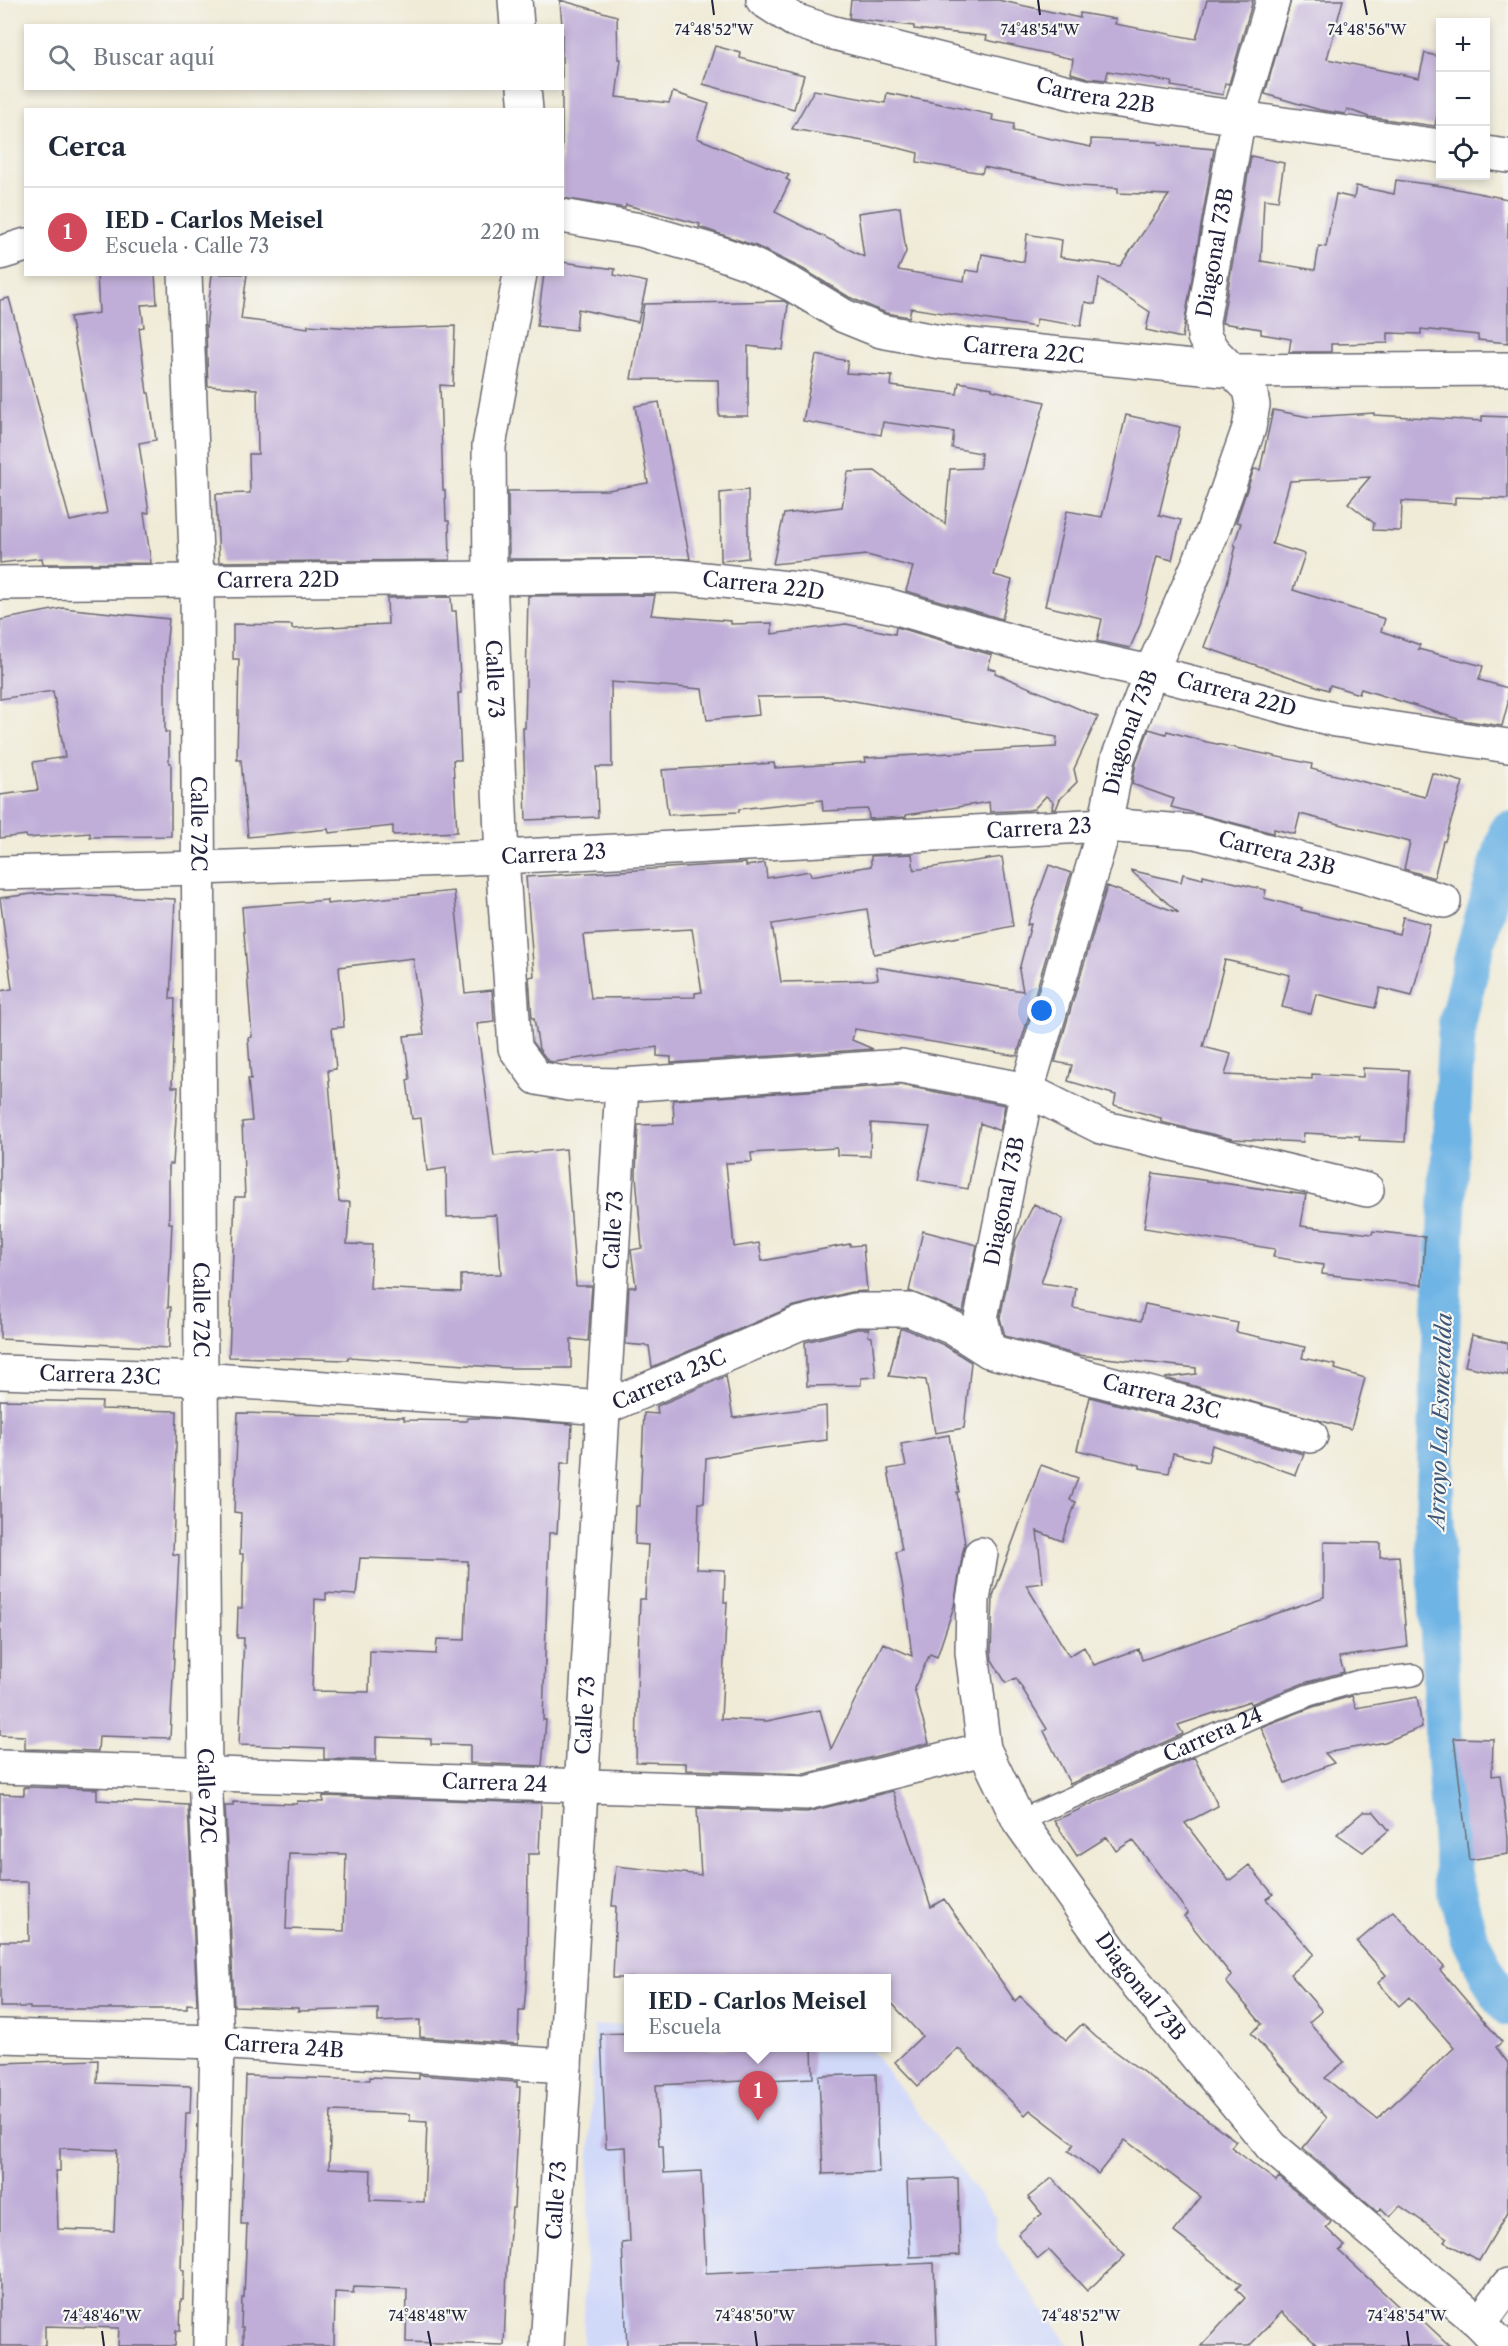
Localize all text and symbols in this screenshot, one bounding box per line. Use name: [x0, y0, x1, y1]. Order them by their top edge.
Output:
map controls: [1436, 18, 1490, 180]
button: +: [1436, 18, 1490, 72]
text: 74°48'52"W: [675, 20, 754, 39]
text: 74°48'54"W: [1001, 20, 1080, 39]
text: 74°48'56"W: [1328, 20, 1407, 39]
search box: [24, 24, 564, 90]
icon: search: [45, 41, 78, 74]
text: Buscar aquí: [93, 44, 215, 71]
street label: Carrera 22B: [1034, 71, 1157, 118]
button: −: [1436, 72, 1490, 126]
button: locate: [1436, 126, 1490, 180]
text: Cerca: [48, 131, 126, 163]
street label: Diagonal 73B: [1191, 186, 1238, 319]
text: IED - Carlos Meisel: [105, 207, 324, 234]
text: 1: [63, 220, 72, 244]
text: 220 m: [480, 220, 540, 244]
text: Escuela · Calle 73: [105, 234, 269, 258]
street label: Carrera 22C: [962, 331, 1086, 368]
street label: Carrera 22D: [216, 566, 340, 593]
street label: Carrera 22D: [701, 566, 827, 605]
street label: Calle 73: [481, 639, 509, 719]
street label: Diagonal 73B: [1098, 666, 1163, 797]
street label: Carrera 22D: [1174, 666, 1299, 721]
street label: Calle 72C: [186, 776, 211, 872]
street label: Carrera 23: [986, 813, 1092, 843]
street label: Carrera 23B: [1216, 825, 1338, 880]
street label: Carrera 23: [500, 838, 607, 869]
your location: [1027, 996, 1056, 1025]
street label: Diagonal 73B: [979, 1135, 1029, 1268]
street label: Calle 73: [598, 1190, 628, 1270]
street label: Calle 72C: [188, 1262, 214, 1358]
water label: Arroyo La Esmeralda: [1423, 1312, 1458, 1533]
street label: Carrera 23C: [608, 1344, 730, 1415]
street label: Carrera 23C: [39, 1360, 161, 1390]
street label: Carrera 23C: [1100, 1368, 1224, 1424]
street label: Calle 73: [570, 1675, 600, 1755]
street label: Carrera 24: [1159, 1702, 1266, 1767]
street label: Calle 72C: [193, 1748, 221, 1844]
street label: Carrera 24: [441, 1768, 548, 1797]
street label: Diagonal 73B: [1090, 1927, 1192, 2045]
popup: [624, 1974, 891, 2052]
text: IED - Carlos Meisel: [648, 1988, 867, 2015]
text: Escuela: [648, 2015, 721, 2039]
street label: Carrera 24B: [223, 2029, 345, 2063]
pin: 1: [738, 2072, 777, 2121]
street label: Calle 73: [541, 2160, 571, 2241]
text: 74°48'46"W: [63, 2306, 142, 2325]
text: 74°48'48"W: [389, 2306, 468, 2325]
text: 74°48'50"W: [715, 2306, 795, 2325]
text: 74°48'52"W: [1042, 2306, 1121, 2325]
text: 74°48'54"W: [1368, 2306, 1447, 2325]

